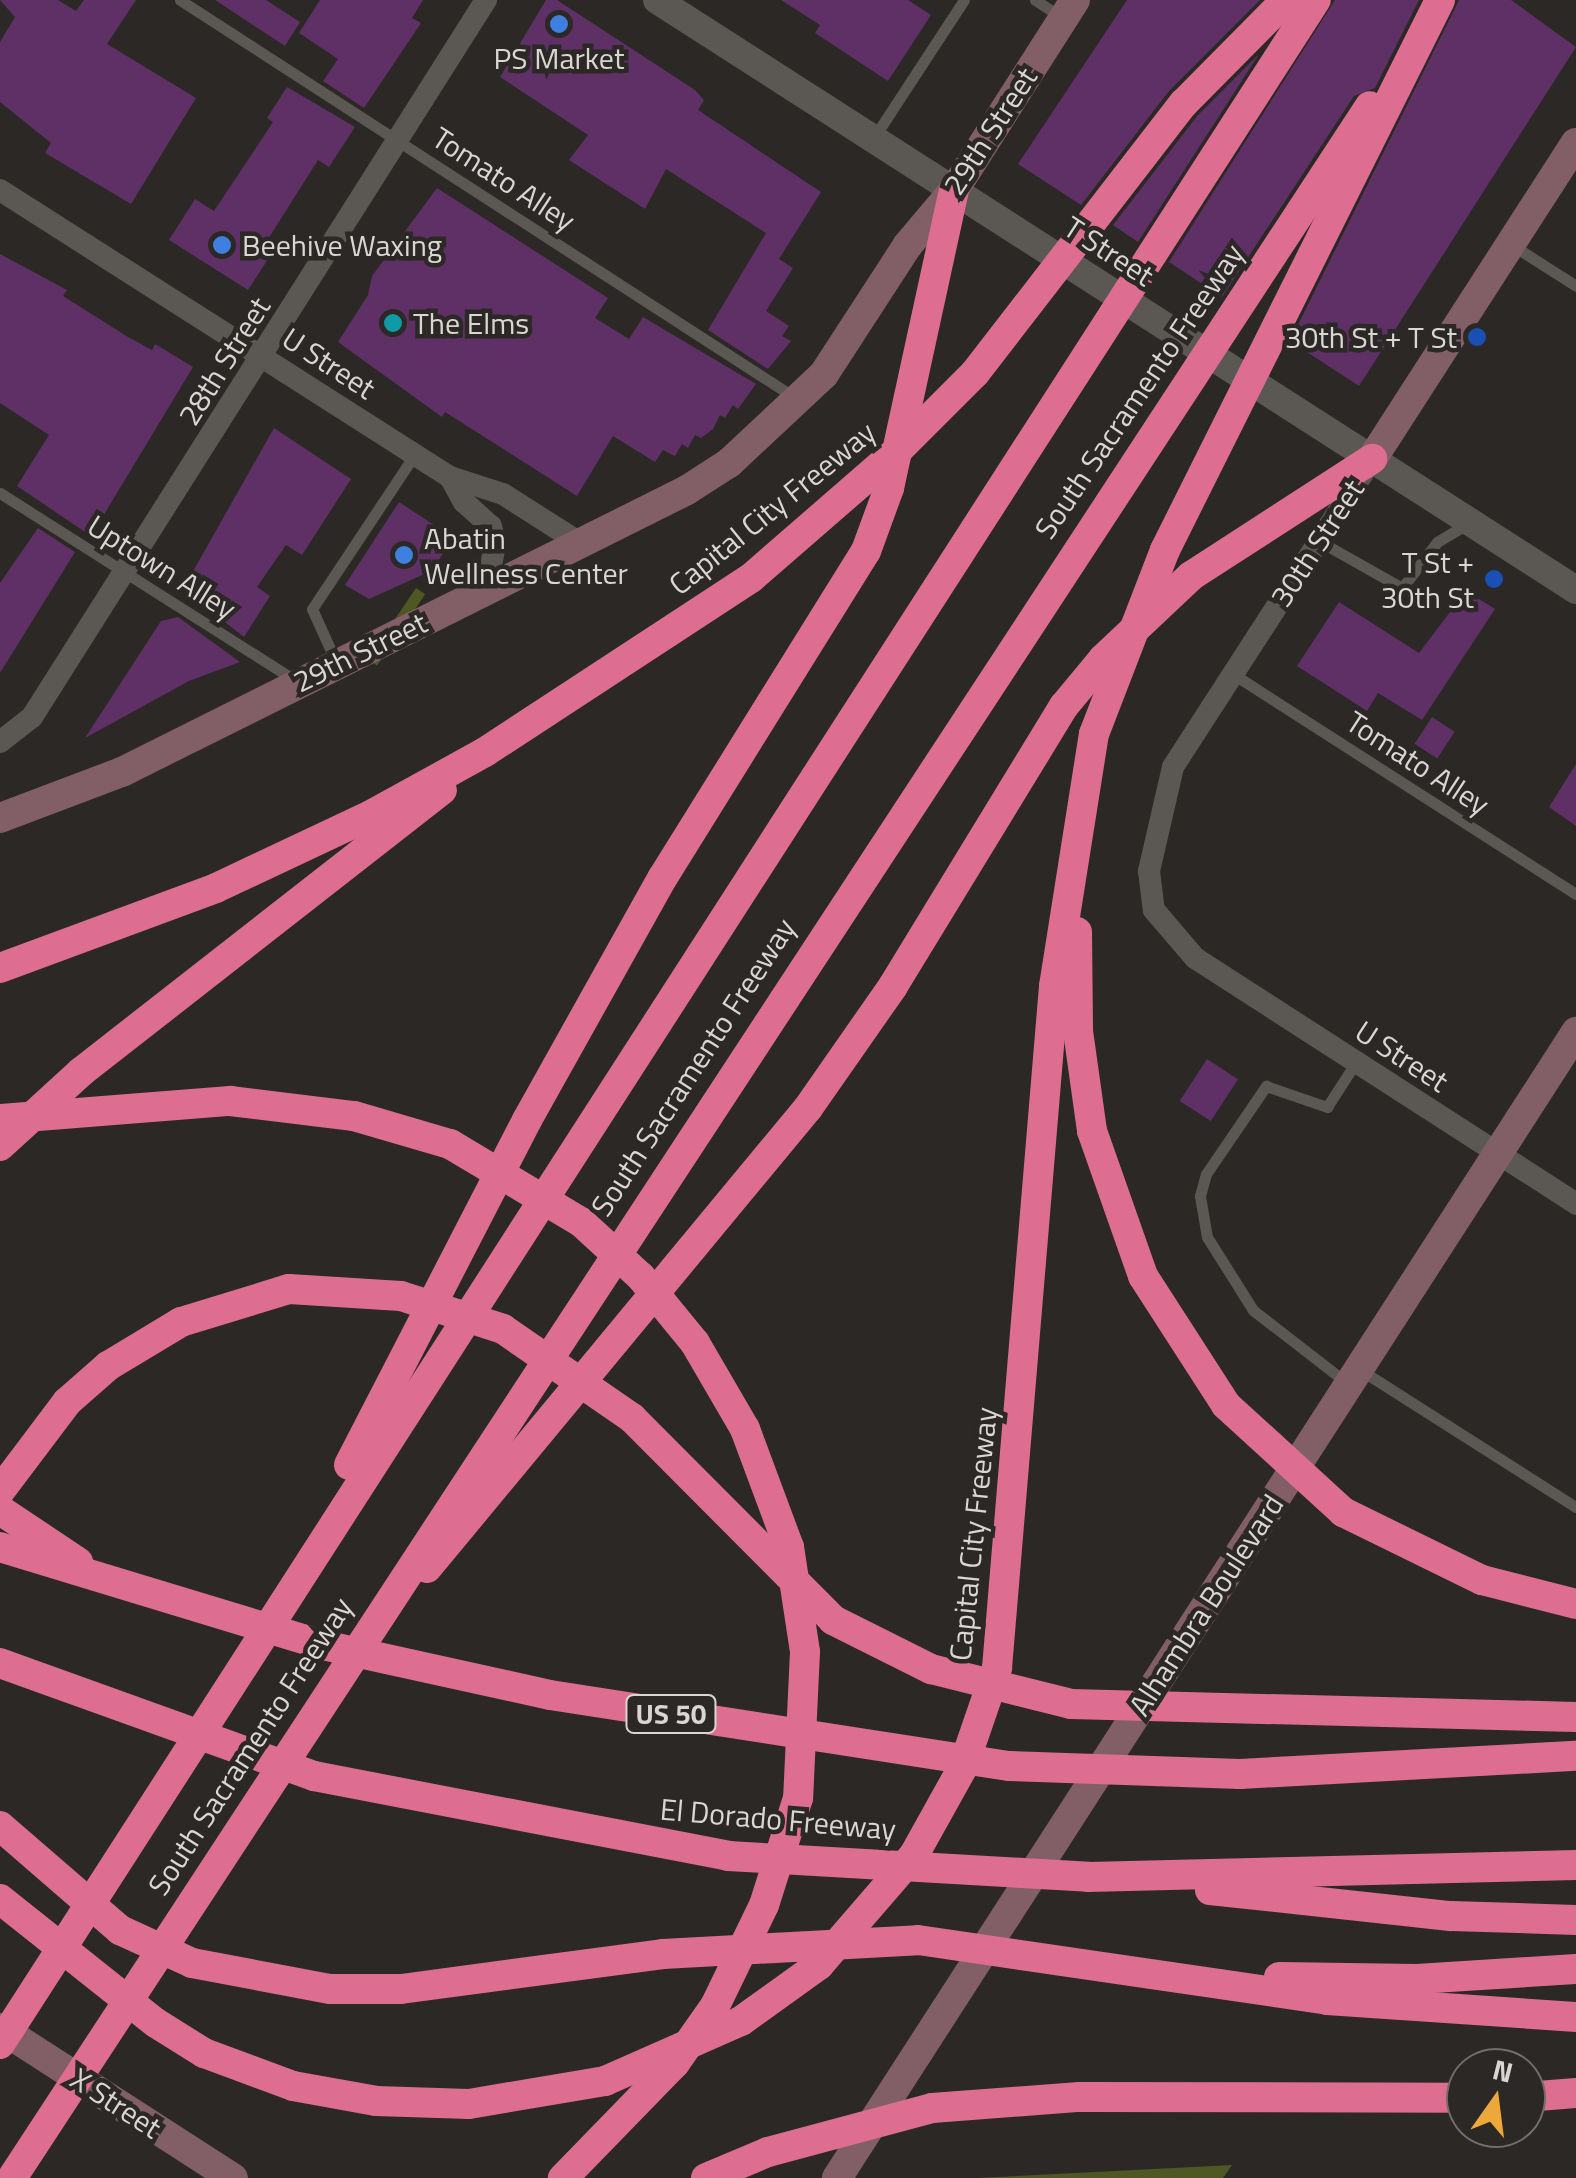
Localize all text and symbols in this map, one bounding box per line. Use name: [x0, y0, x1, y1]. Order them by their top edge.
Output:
marker: PS Market: [548, 13, 570, 35]
place label: PS Market: [494, 40, 624, 76]
street label: 29th Street: [936, 61, 1044, 201]
street label: Tomato Alley: [426, 119, 582, 239]
street label: T Street: [1057, 209, 1161, 293]
place label: Beehive Waxing: [242, 227, 442, 263]
marker: Beehive Waxing: [211, 234, 233, 256]
street label: South Sacramento Freeway: [1027, 237, 1251, 545]
street label: 28th Street: [171, 290, 277, 432]
place label: The Elms: [413, 305, 529, 341]
marker: The Elms: [382, 312, 404, 334]
place label: 30th St + T St: [1285, 319, 1457, 355]
street label: U Street: [276, 320, 382, 406]
marker: 30th St + T St: [1466, 326, 1488, 348]
street label: Capital City Freeway: [662, 414, 882, 602]
street label: 30th Street: [1263, 473, 1371, 613]
street label: Uptown Alley: [81, 507, 243, 627]
place label: Abatin Wellness Center: [424, 520, 628, 590]
marker: Abatin Wellness Center: [393, 544, 415, 566]
place label: T St + 30th St: [1381, 544, 1474, 614]
marker: T St + 30th St: [1483, 568, 1505, 590]
street label: 29th Street: [287, 604, 433, 700]
street label: Tomato Alley: [1340, 703, 1496, 823]
street label: South Sacramento Freeway: [583, 911, 803, 1223]
street label: U Street: [1349, 1013, 1455, 1099]
street label: Capital City Freeway: [942, 1405, 1004, 1663]
street label: Alhambra Boulevard: [1121, 1488, 1291, 1722]
street label: South Sacramento Freeway: [140, 1590, 360, 1902]
road number: US 50: [624, 1691, 718, 1737]
street label: El Dorado Freeway: [659, 1791, 897, 1847]
text: N: [1488, 2047, 1518, 2094]
north arrow: [1446, 2048, 1546, 2148]
street label: X Street: [64, 2060, 168, 2146]

